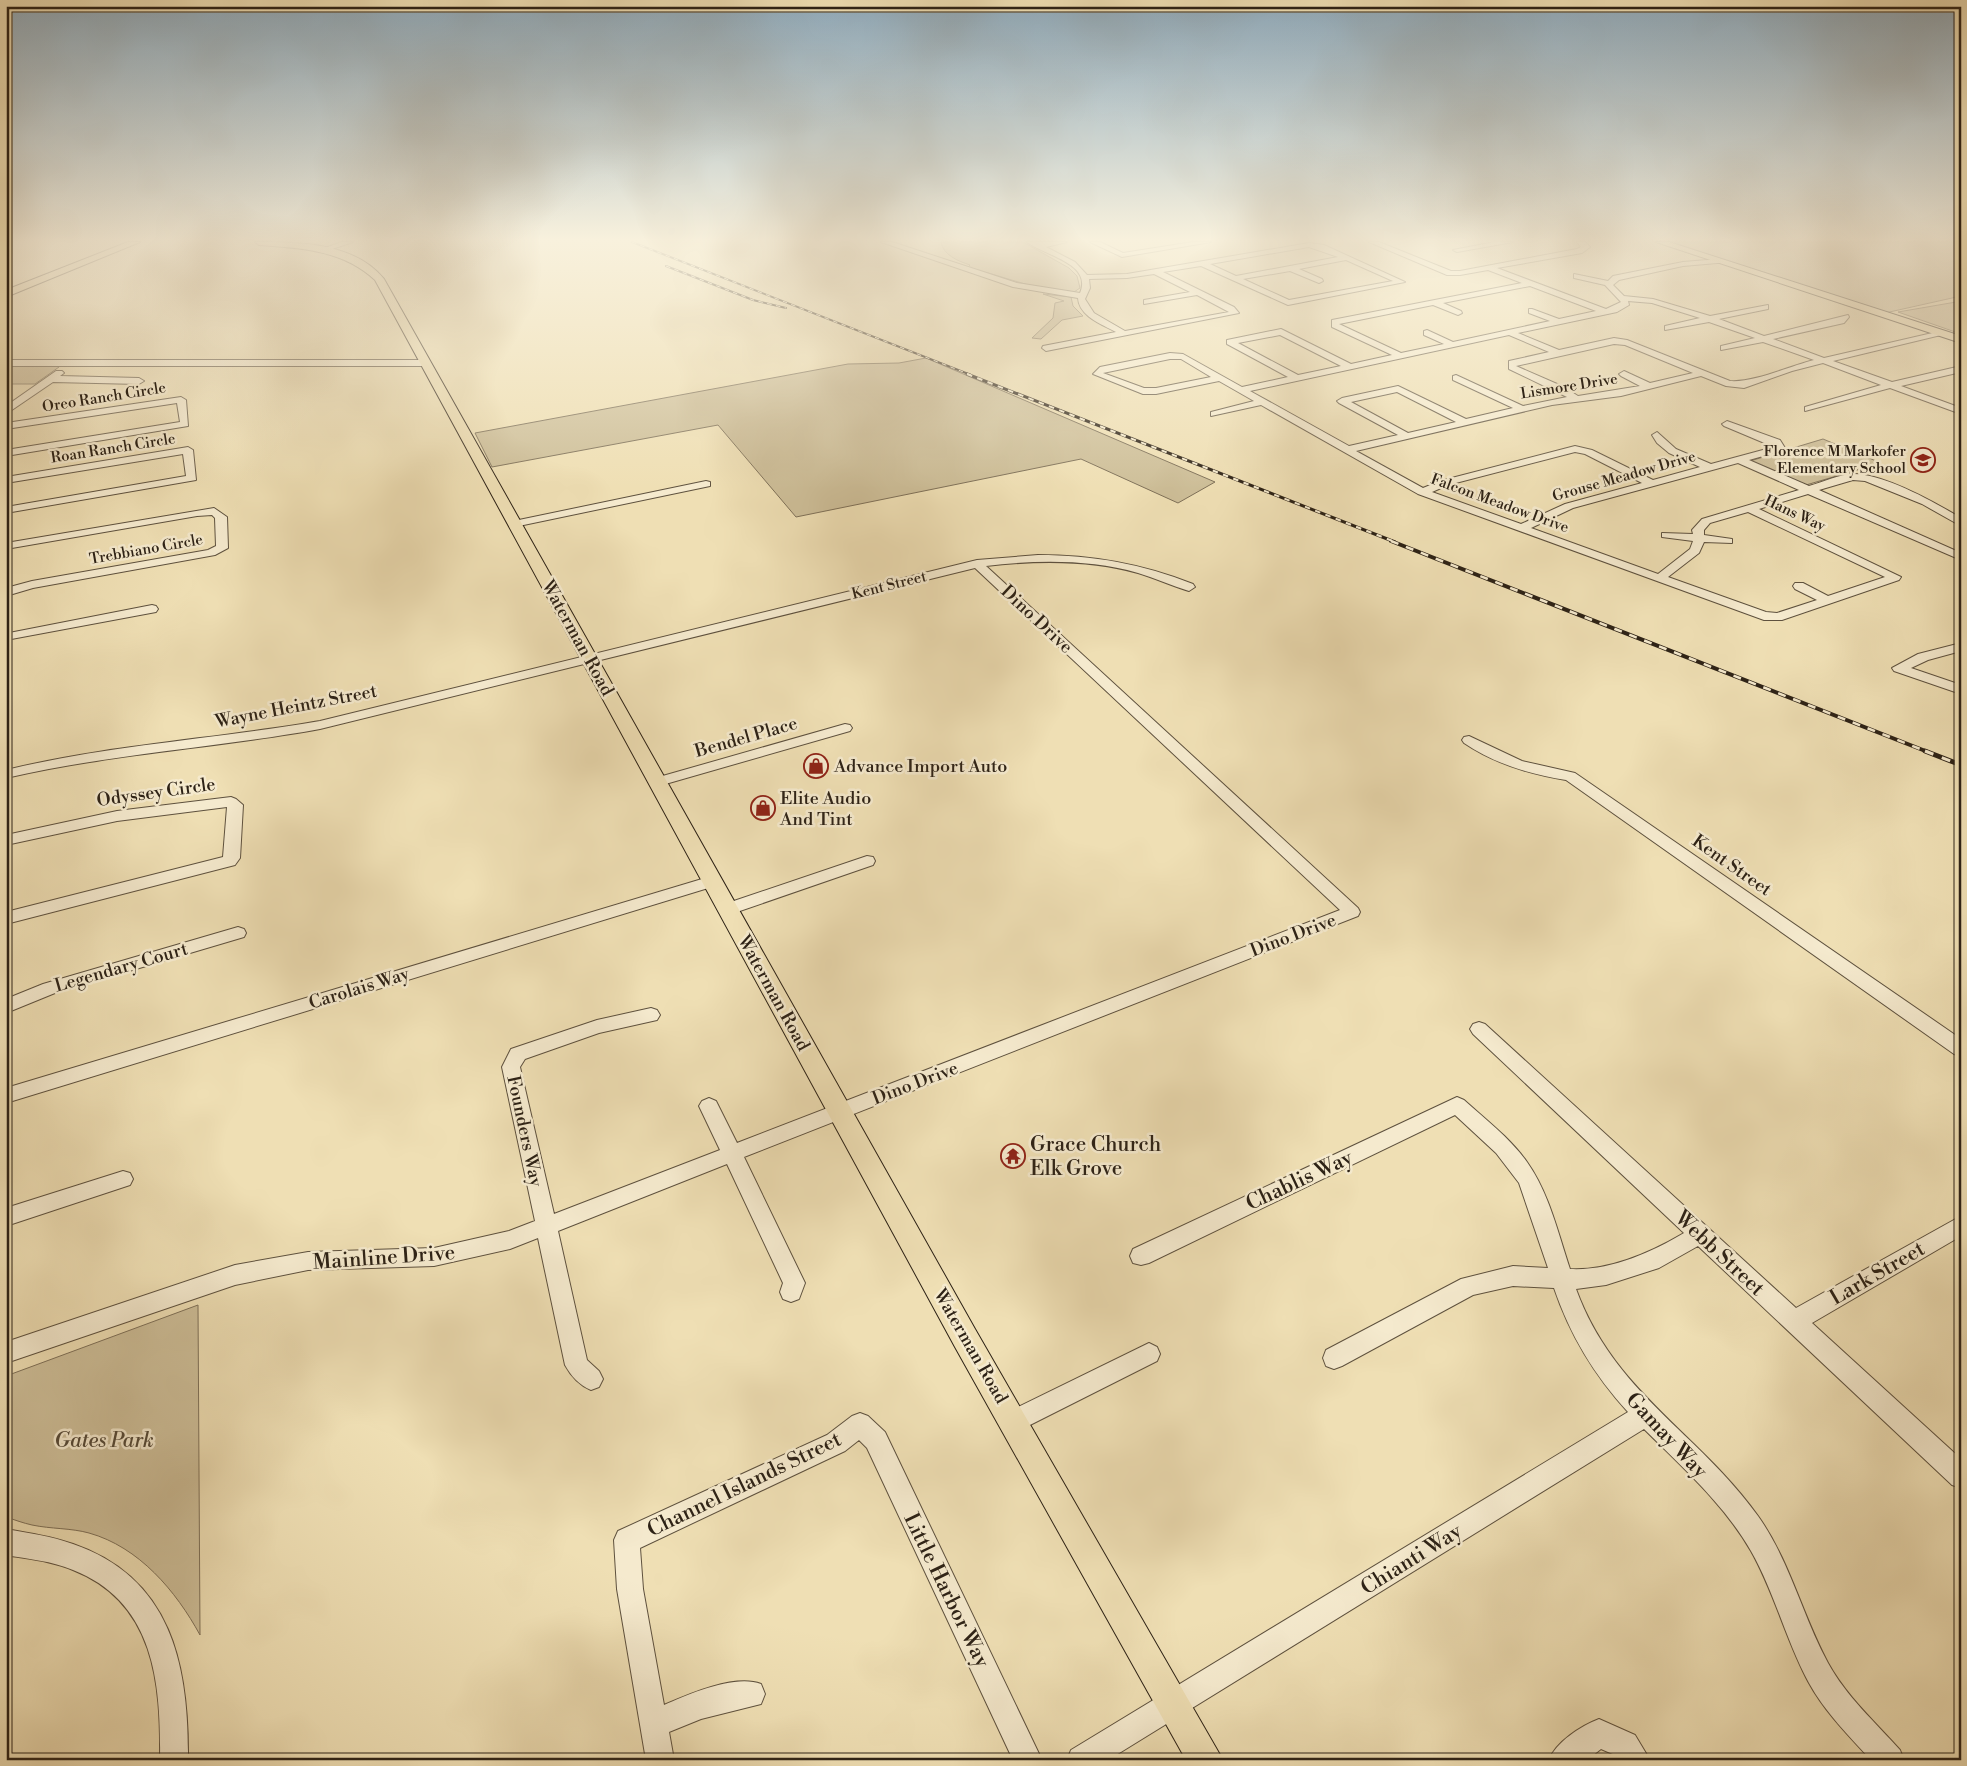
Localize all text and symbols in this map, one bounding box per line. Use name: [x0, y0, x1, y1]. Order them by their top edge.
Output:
street label: Lismore Drive: [1519, 369, 1619, 404]
street label: Oreo Ranch Circle: [41, 378, 167, 417]
street label: Roan Ranch Circle: [49, 429, 177, 468]
place label: Florence M Markofer Elementary School: [1764, 442, 1907, 478]
street label: Grouse Meadow Drive: [1550, 447, 1698, 506]
school or university icon: Florence M Markofer Elementary School: [1910, 447, 1936, 473]
street label: Falcon Meadow Drive: [1428, 470, 1572, 537]
street label: Hans Way: [1761, 491, 1829, 536]
street label: Trebbiano Circle: [88, 530, 204, 569]
street label: Kent Street: [850, 567, 929, 604]
street label: Waterman Road: [536, 575, 619, 701]
street label: Dino Drive: [996, 580, 1078, 659]
street label: Wayne Heintz Street: [212, 679, 379, 734]
street label: Bendel Place: [691, 712, 800, 763]
shop icon: Advance Import Auto: [803, 753, 829, 779]
place label: Advance Import Auto: [833, 755, 1007, 778]
street label: Odyssey Circle: [95, 773, 217, 812]
place label: Elite Audio And Tint: [779, 787, 871, 831]
shop icon: Elite Audio And Tint: [750, 795, 776, 821]
street label: Kent Street: [1688, 830, 1776, 902]
street label: Dino Drive: [1247, 909, 1339, 962]
street label: Waterman Road: [732, 930, 815, 1056]
street label: Legendary Court: [52, 937, 191, 997]
street label: Carolais Way: [306, 962, 412, 1015]
street label: Dino Drive: [869, 1057, 961, 1110]
street label: Founders Way: [501, 1073, 548, 1189]
place label: Grace Church Elk Grove: [1030, 1132, 1162, 1182]
temple icon: Grace Church Elk Grove: [1000, 1143, 1026, 1169]
street label: Chablis Way: [1242, 1145, 1358, 1217]
street label: Webb Street: [1668, 1205, 1770, 1302]
street label: Lark Street: [1825, 1236, 1930, 1312]
street label: Mainline Drive: [312, 1240, 456, 1276]
street label: Waterman Road: [928, 1284, 1013, 1408]
street label: Gamay Way: [1620, 1387, 1713, 1485]
street label: Channel Islands Street: [643, 1426, 846, 1543]
park label: Gates Park: [54, 1428, 154, 1454]
street label: Little Harbor Way: [897, 1509, 995, 1673]
street label: Chianti Way: [1356, 1518, 1467, 1601]

